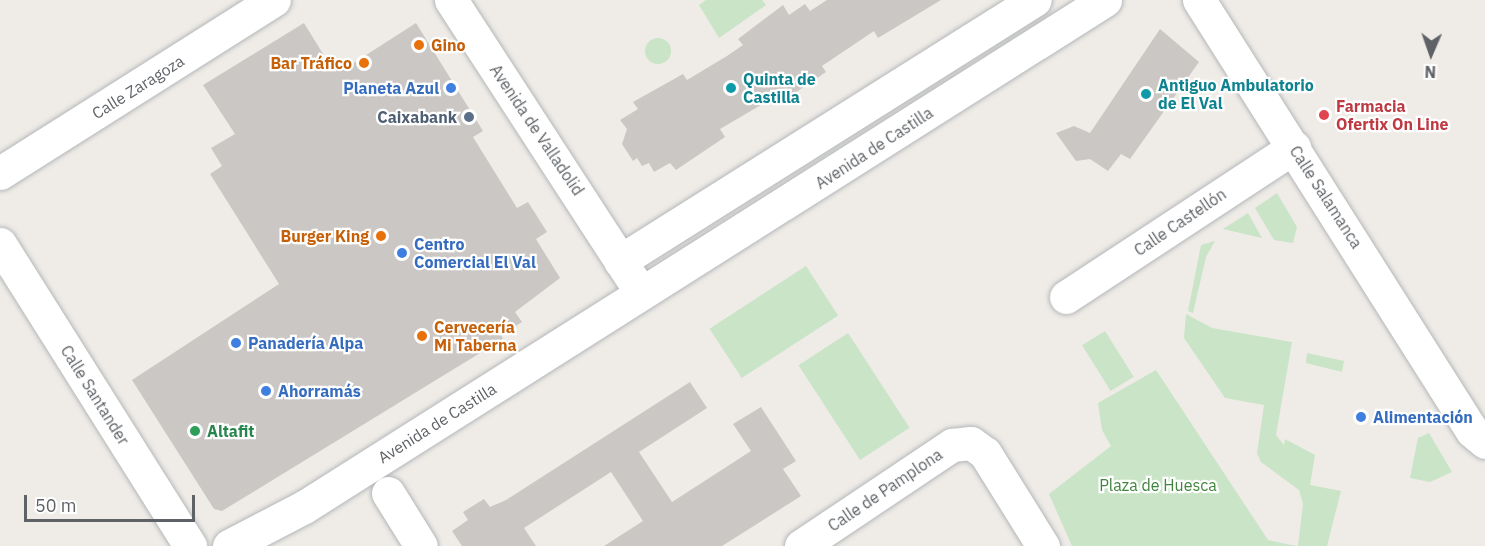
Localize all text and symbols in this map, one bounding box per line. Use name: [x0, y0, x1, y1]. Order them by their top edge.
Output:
north arrow: [1401, 24, 1461, 84]
place label: Gino: [431, 35, 466, 55]
marker: Gino: [412, 38, 426, 52]
street label: Calle Zaragoza: [88, 51, 188, 123]
place label: Bar Tráfico: [270, 53, 352, 73]
marker: Bar Tráfico: [357, 56, 371, 70]
street label: Avenida de Valladolid: [486, 61, 588, 199]
text: N: [1424, 62, 1437, 82]
place label: Quinta de Castilla: [743, 69, 816, 107]
place label: Antiguo Ambulatorio de El Val: [1158, 75, 1314, 113]
place label: Planeta Azul: [343, 78, 439, 98]
marker: Planeta Azul: [444, 81, 458, 95]
marker: Quinta de Castilla: [724, 81, 738, 95]
marker: Antiguo Ambulatorio de El Val: [1139, 87, 1153, 101]
place label: Farmacia Ofertix On Line: [1336, 96, 1448, 134]
street label: Avenida de Castilla: [812, 103, 936, 193]
place label: Caixabank: [377, 107, 457, 127]
marker: Farmacia Ofertix On Line: [1317, 108, 1331, 122]
marker: Caixabank: [462, 110, 476, 124]
street label: Calle Salamanca: [1286, 142, 1366, 252]
street label: Calle Castellón: [1130, 184, 1230, 260]
place label: Burger King: [281, 226, 369, 246]
marker: Burger King: [374, 229, 388, 243]
place label: Centro Comercial El Val: [414, 234, 536, 272]
marker: Centro Comercial El Val: [395, 246, 409, 260]
place label: Cervecería Mi Taberna: [434, 317, 517, 355]
marker: Cervecería Mi Taberna: [415, 329, 429, 343]
place label: Panadería Alpa: [248, 333, 363, 353]
marker: Panadería Alpa: [229, 336, 243, 350]
street label: Calle Santander: [57, 342, 133, 448]
street label: Avenida de Castilla: [374, 379, 500, 467]
place label: Ahorramás: [278, 381, 361, 401]
marker: Ahorramás: [259, 384, 273, 398]
place label: Alimentación: [1373, 407, 1473, 427]
marker: Alimentación: [1354, 410, 1368, 424]
place label: Altafit: [207, 421, 254, 441]
marker: Altafit: [188, 424, 202, 438]
street label: Calle de Pamplona: [824, 445, 946, 535]
park label: Plaza de Huesca: [1099, 475, 1217, 495]
scale bar: [27, 483, 198, 521]
text: 50 m: [35, 494, 77, 517]

